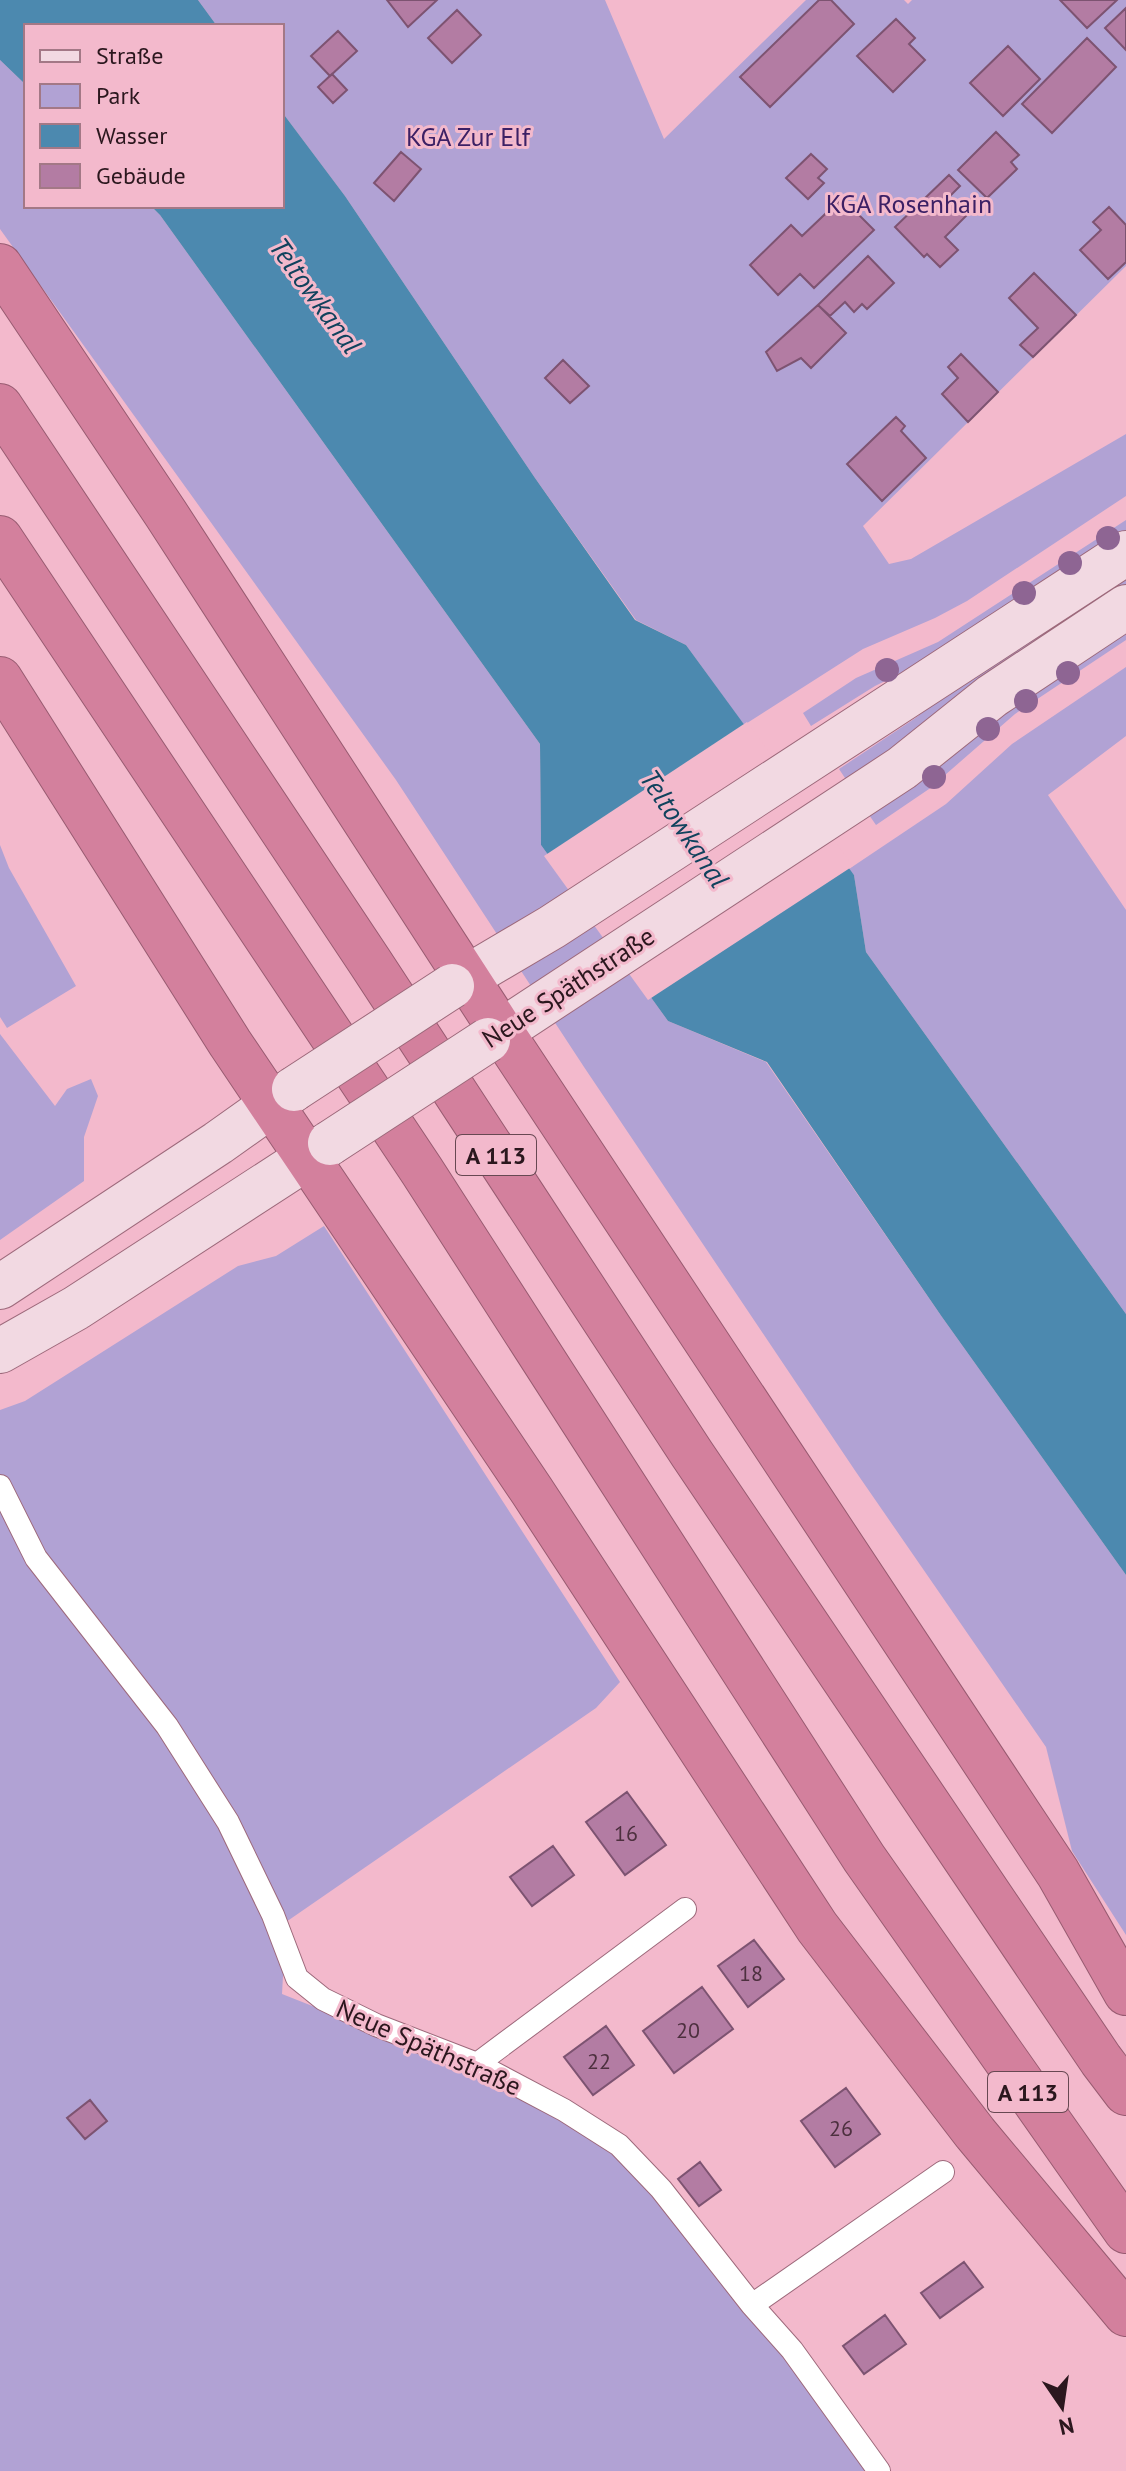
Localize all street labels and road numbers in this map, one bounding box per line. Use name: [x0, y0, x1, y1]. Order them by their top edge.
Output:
street label: Neue Späthstraße: [476, 919, 660, 1055]
road number: A 113: [456, 1135, 536, 1175]
street label: Neue Späthstraße: [331, 1992, 527, 2102]
road number: A 113: [988, 2072, 1068, 2112]

